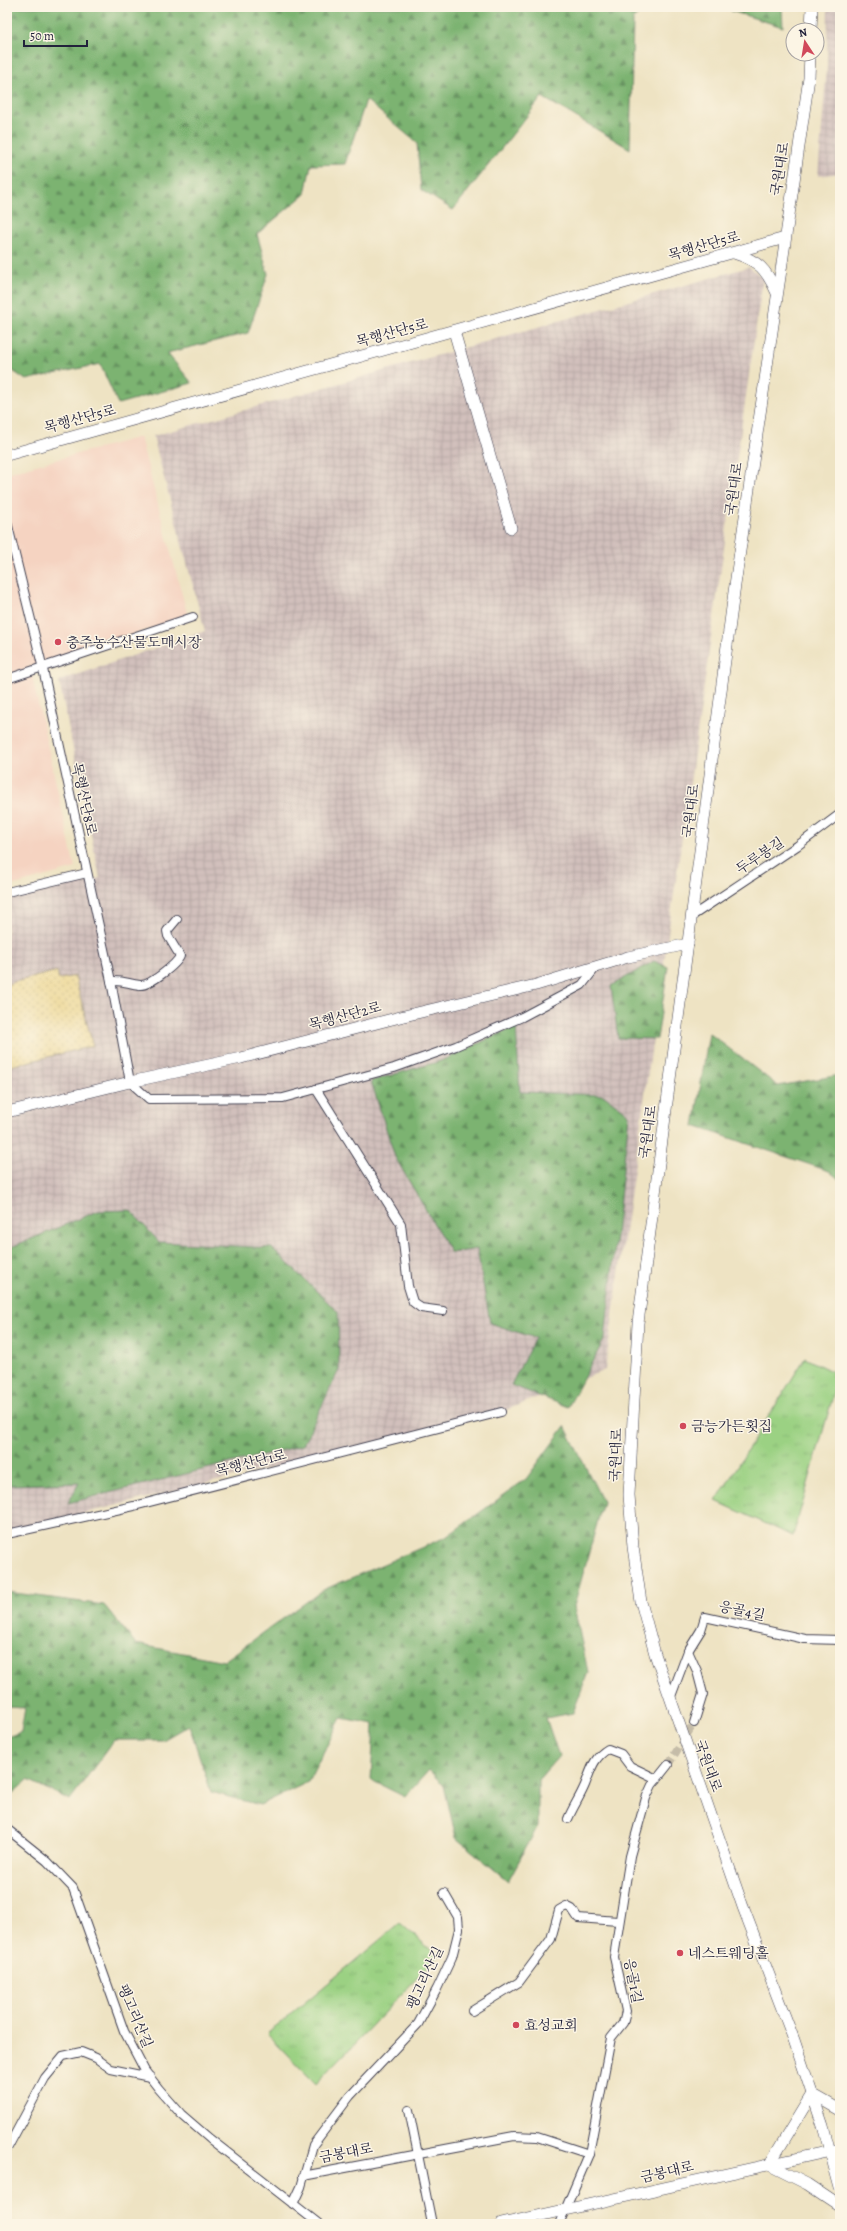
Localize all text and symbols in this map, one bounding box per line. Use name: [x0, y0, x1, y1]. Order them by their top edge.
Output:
scale bar: [24, 22, 87, 48]
north arrow: [785, 22, 825, 62]
text: N: [798, 25, 809, 41]
text: 50 m: [30, 28, 54, 44]
street label: 국원대로: [766, 140, 794, 197]
street label: 목행산단5로: [666, 227, 742, 265]
street label: 목행산단5로: [354, 314, 430, 352]
street label: 목행산단5로: [42, 400, 118, 438]
street label: 국원대로: [721, 460, 747, 517]
place label: 충주농수산물도매시장: [66, 633, 202, 652]
marker: 충주농수산물도매시장: [53, 637, 63, 647]
street label: 목행산단8로: [67, 761, 101, 838]
street label: 국원대로: [678, 783, 704, 839]
street label: 두루봉길: [732, 833, 788, 879]
street label: 목행산단2로: [307, 997, 384, 1035]
street label: 국원대로: [635, 1103, 661, 1160]
place label: 금능가든횟집: [691, 1417, 772, 1436]
marker: 금능가든횟집: [678, 1421, 688, 1431]
street label: 국원대로: [606, 1427, 626, 1482]
street label: 목행산단1로: [214, 1445, 289, 1481]
street label: 응골4길: [717, 1597, 767, 1625]
street label: 국원대로: [690, 1737, 726, 1795]
street label: 팽고리산길: [402, 1943, 448, 2013]
place label: 네스트웨딩홀: [688, 1944, 769, 1963]
marker: 네스트웨딩홀: [675, 1948, 685, 1958]
street label: 응골1길: [619, 1957, 647, 2005]
street label: 팽고리산길: [113, 1981, 157, 2051]
place label: 효성교회: [524, 2016, 578, 2035]
marker: 효성교회: [511, 2020, 521, 2030]
street label: 금봉대로: [318, 2138, 375, 2167]
street label: 금봉대로: [639, 2157, 696, 2187]

